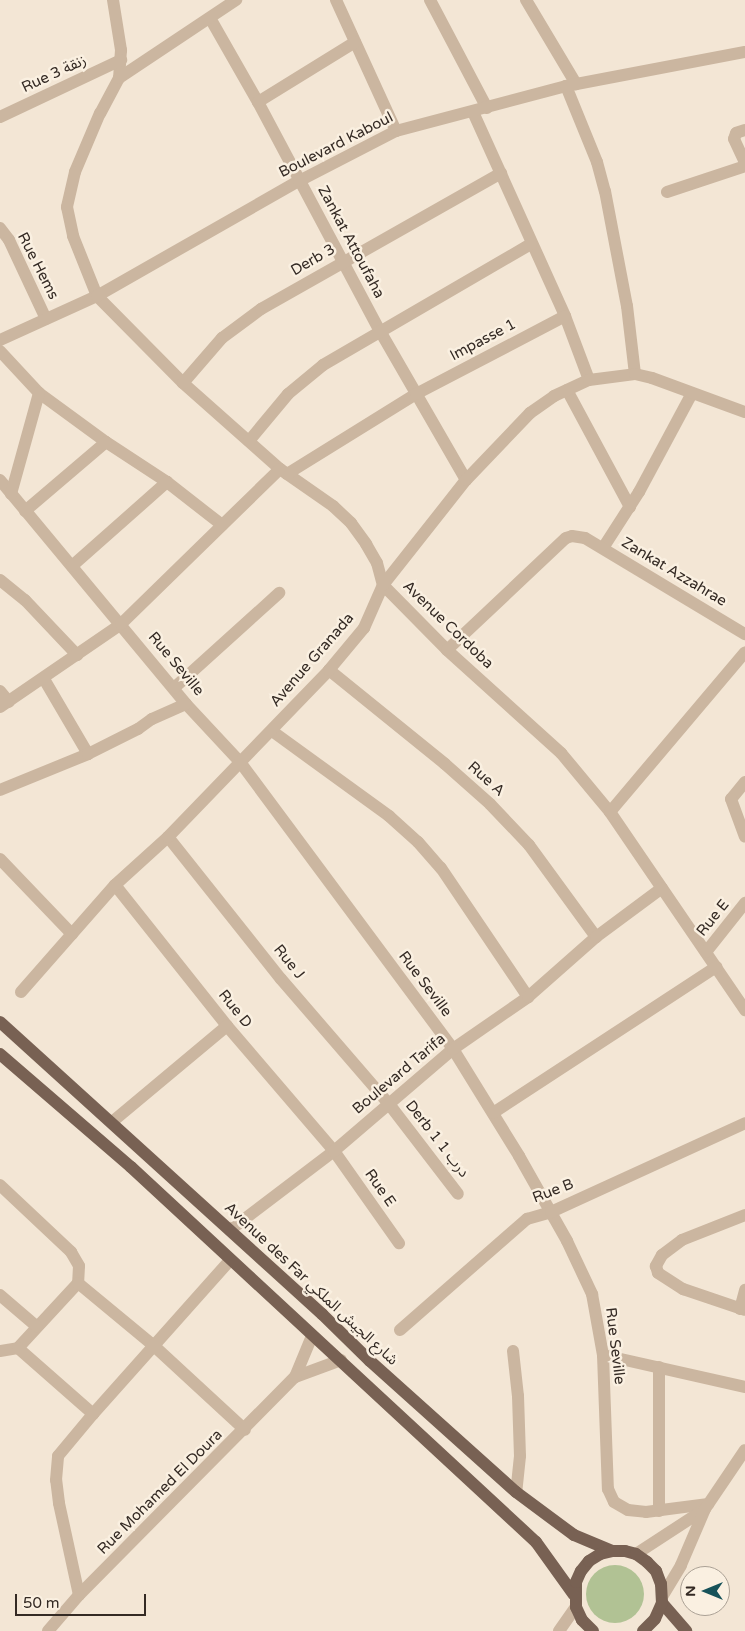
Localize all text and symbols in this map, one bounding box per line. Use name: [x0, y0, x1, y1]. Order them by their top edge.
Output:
street label: Rue 3 زنقة: [19, 51, 89, 97]
street label: Boulevard Kaboul: [276, 108, 396, 182]
street label: Zankat Attoufaha: [314, 183, 388, 301]
street label: Rue Hems: [13, 229, 63, 303]
street label: Derb 3: [288, 240, 338, 280]
street label: Impasse 1: [447, 315, 519, 365]
street label: Zankat Azzahrae: [618, 534, 730, 610]
street label: Avenue Cordoba: [399, 577, 497, 673]
street label: Avenue Granada: [266, 609, 358, 711]
street label: Rue Seville: [144, 629, 208, 699]
street label: Rue A: [464, 758, 508, 800]
street label: Rue E: [693, 896, 733, 940]
street label: Rue J: [270, 941, 308, 983]
street label: Rue Seville: [394, 948, 456, 1020]
street label: Rue D: [214, 986, 256, 1032]
street label: Boulevard Tarifa: [349, 1030, 449, 1118]
street label: Derb 1 درب 1: [401, 1097, 473, 1181]
street label: Rue E: [361, 1166, 399, 1210]
street label: Rue B: [530, 1175, 576, 1207]
street label: Avenue des Far شارع الجيش الملكي: [221, 1199, 401, 1369]
street label: Rue Seville: [601, 1306, 629, 1386]
street label: Rue Mohamed El Doura: [94, 1426, 226, 1558]
north arrow: [680, 1566, 730, 1616]
scale bar: [18, 1584, 149, 1616]
text: N: [682, 1585, 699, 1597]
text: 50 m: [23, 1594, 60, 1612]

